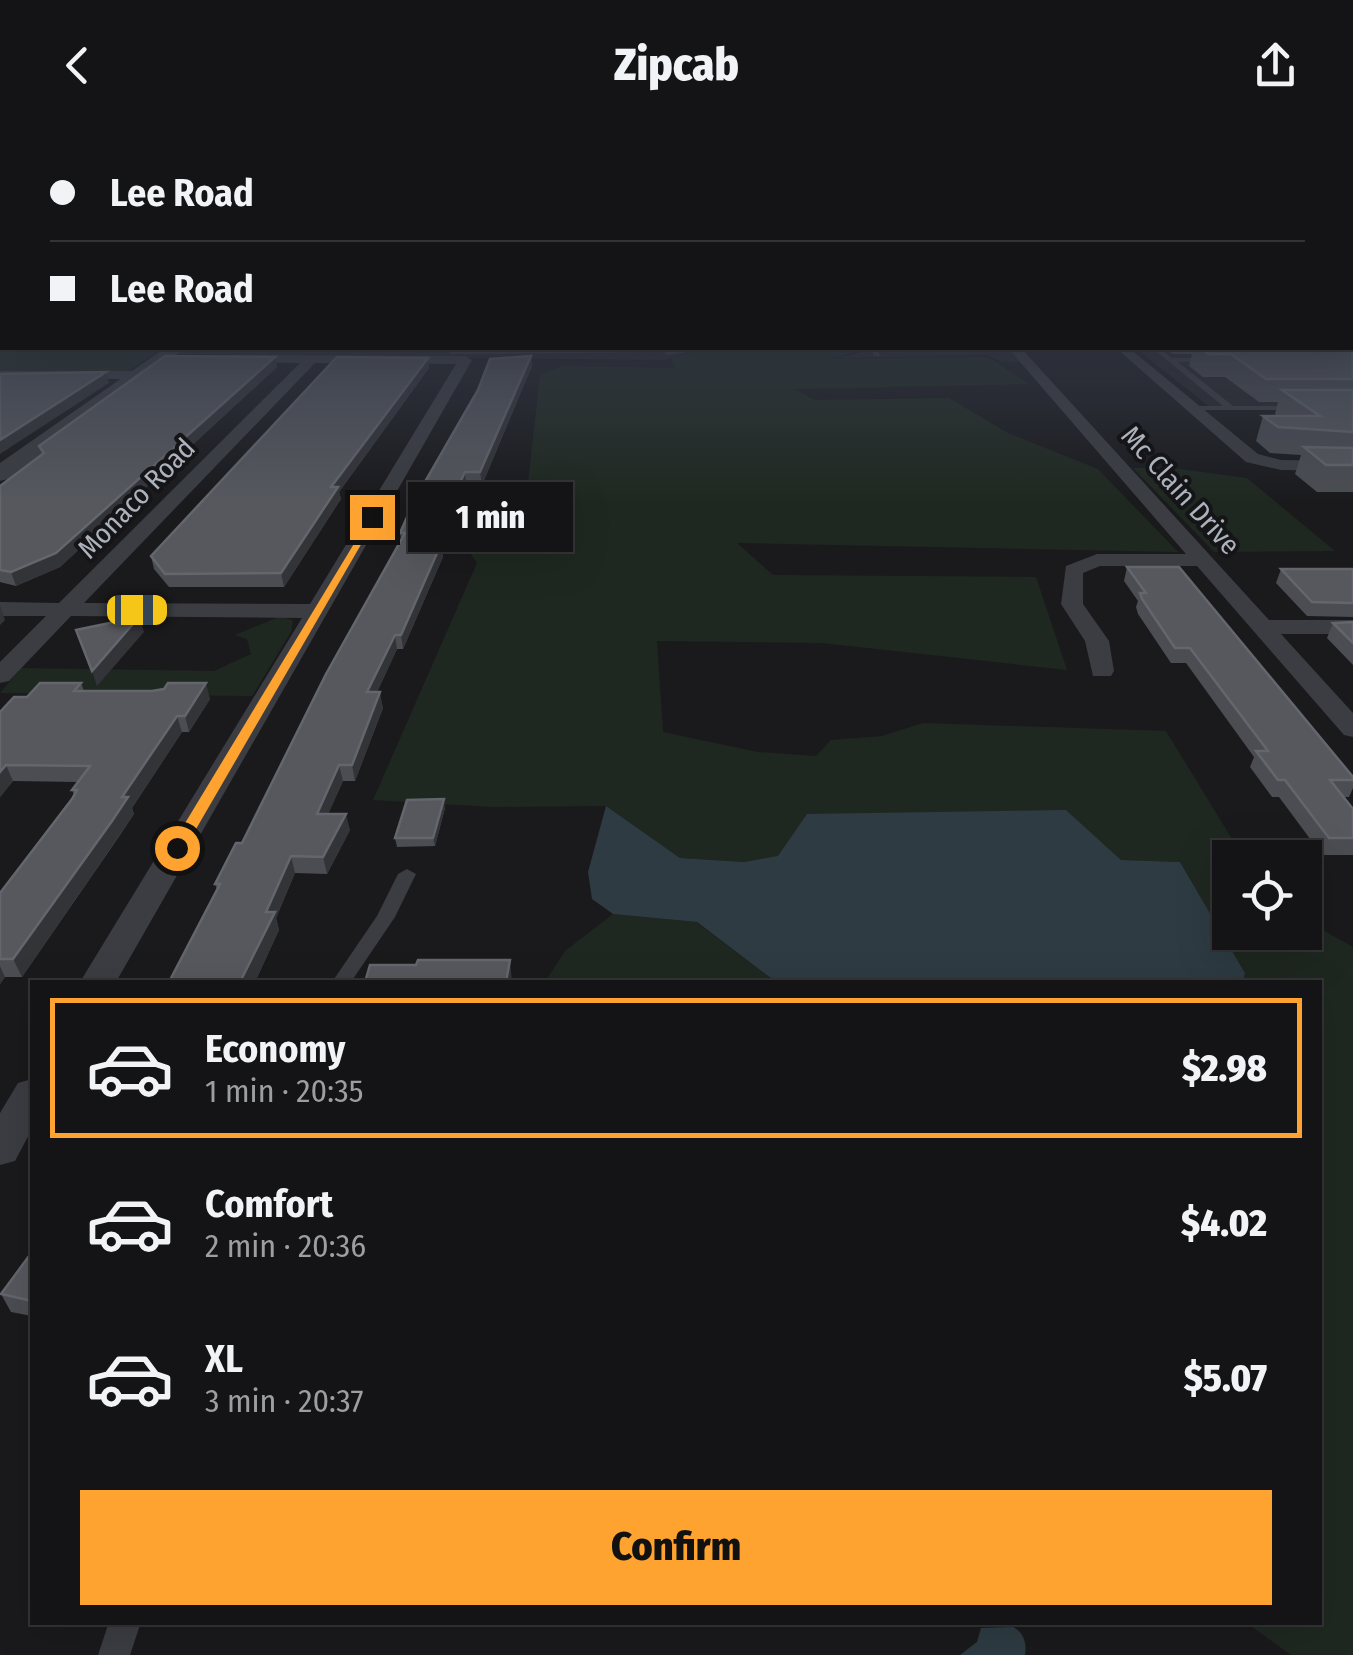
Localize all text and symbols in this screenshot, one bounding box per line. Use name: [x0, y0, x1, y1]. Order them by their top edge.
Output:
icon: back: [50, 38, 105, 93]
text: Zipcab: [614, 38, 739, 92]
icon: share: [1248, 38, 1303, 93]
text: Lee Road: [110, 170, 254, 216]
text: Lee Road: [110, 266, 254, 312]
street label: Mc Clain Drive: [1114, 419, 1247, 561]
street label: Monaco Road: [71, 432, 202, 565]
callout: 1 min: [407, 482, 572, 552]
route end: [350, 495, 395, 540]
text: 1 min: [456, 498, 525, 536]
car: [107, 595, 167, 625]
route start: [155, 826, 200, 871]
map controls: [1212, 840, 1322, 950]
button: locate: [1212, 840, 1322, 950]
icon: car: [85, 1023, 175, 1113]
text: Economy: [205, 1026, 345, 1072]
text: $2.98: [1182, 1045, 1267, 1091]
text: 1 min · 20:35: [205, 1072, 363, 1110]
icon: car: [85, 1178, 175, 1268]
text: Comfort: [205, 1181, 333, 1227]
text: $4.02: [1181, 1200, 1267, 1246]
text: 2 min · 20:36: [205, 1227, 366, 1265]
icon: car: [85, 1333, 175, 1423]
text: XL: [205, 1336, 243, 1382]
text: $5.07: [1184, 1355, 1267, 1401]
text: 3 min · 20:37: [205, 1382, 363, 1420]
button: Confirm: [80, 1490, 1272, 1605]

